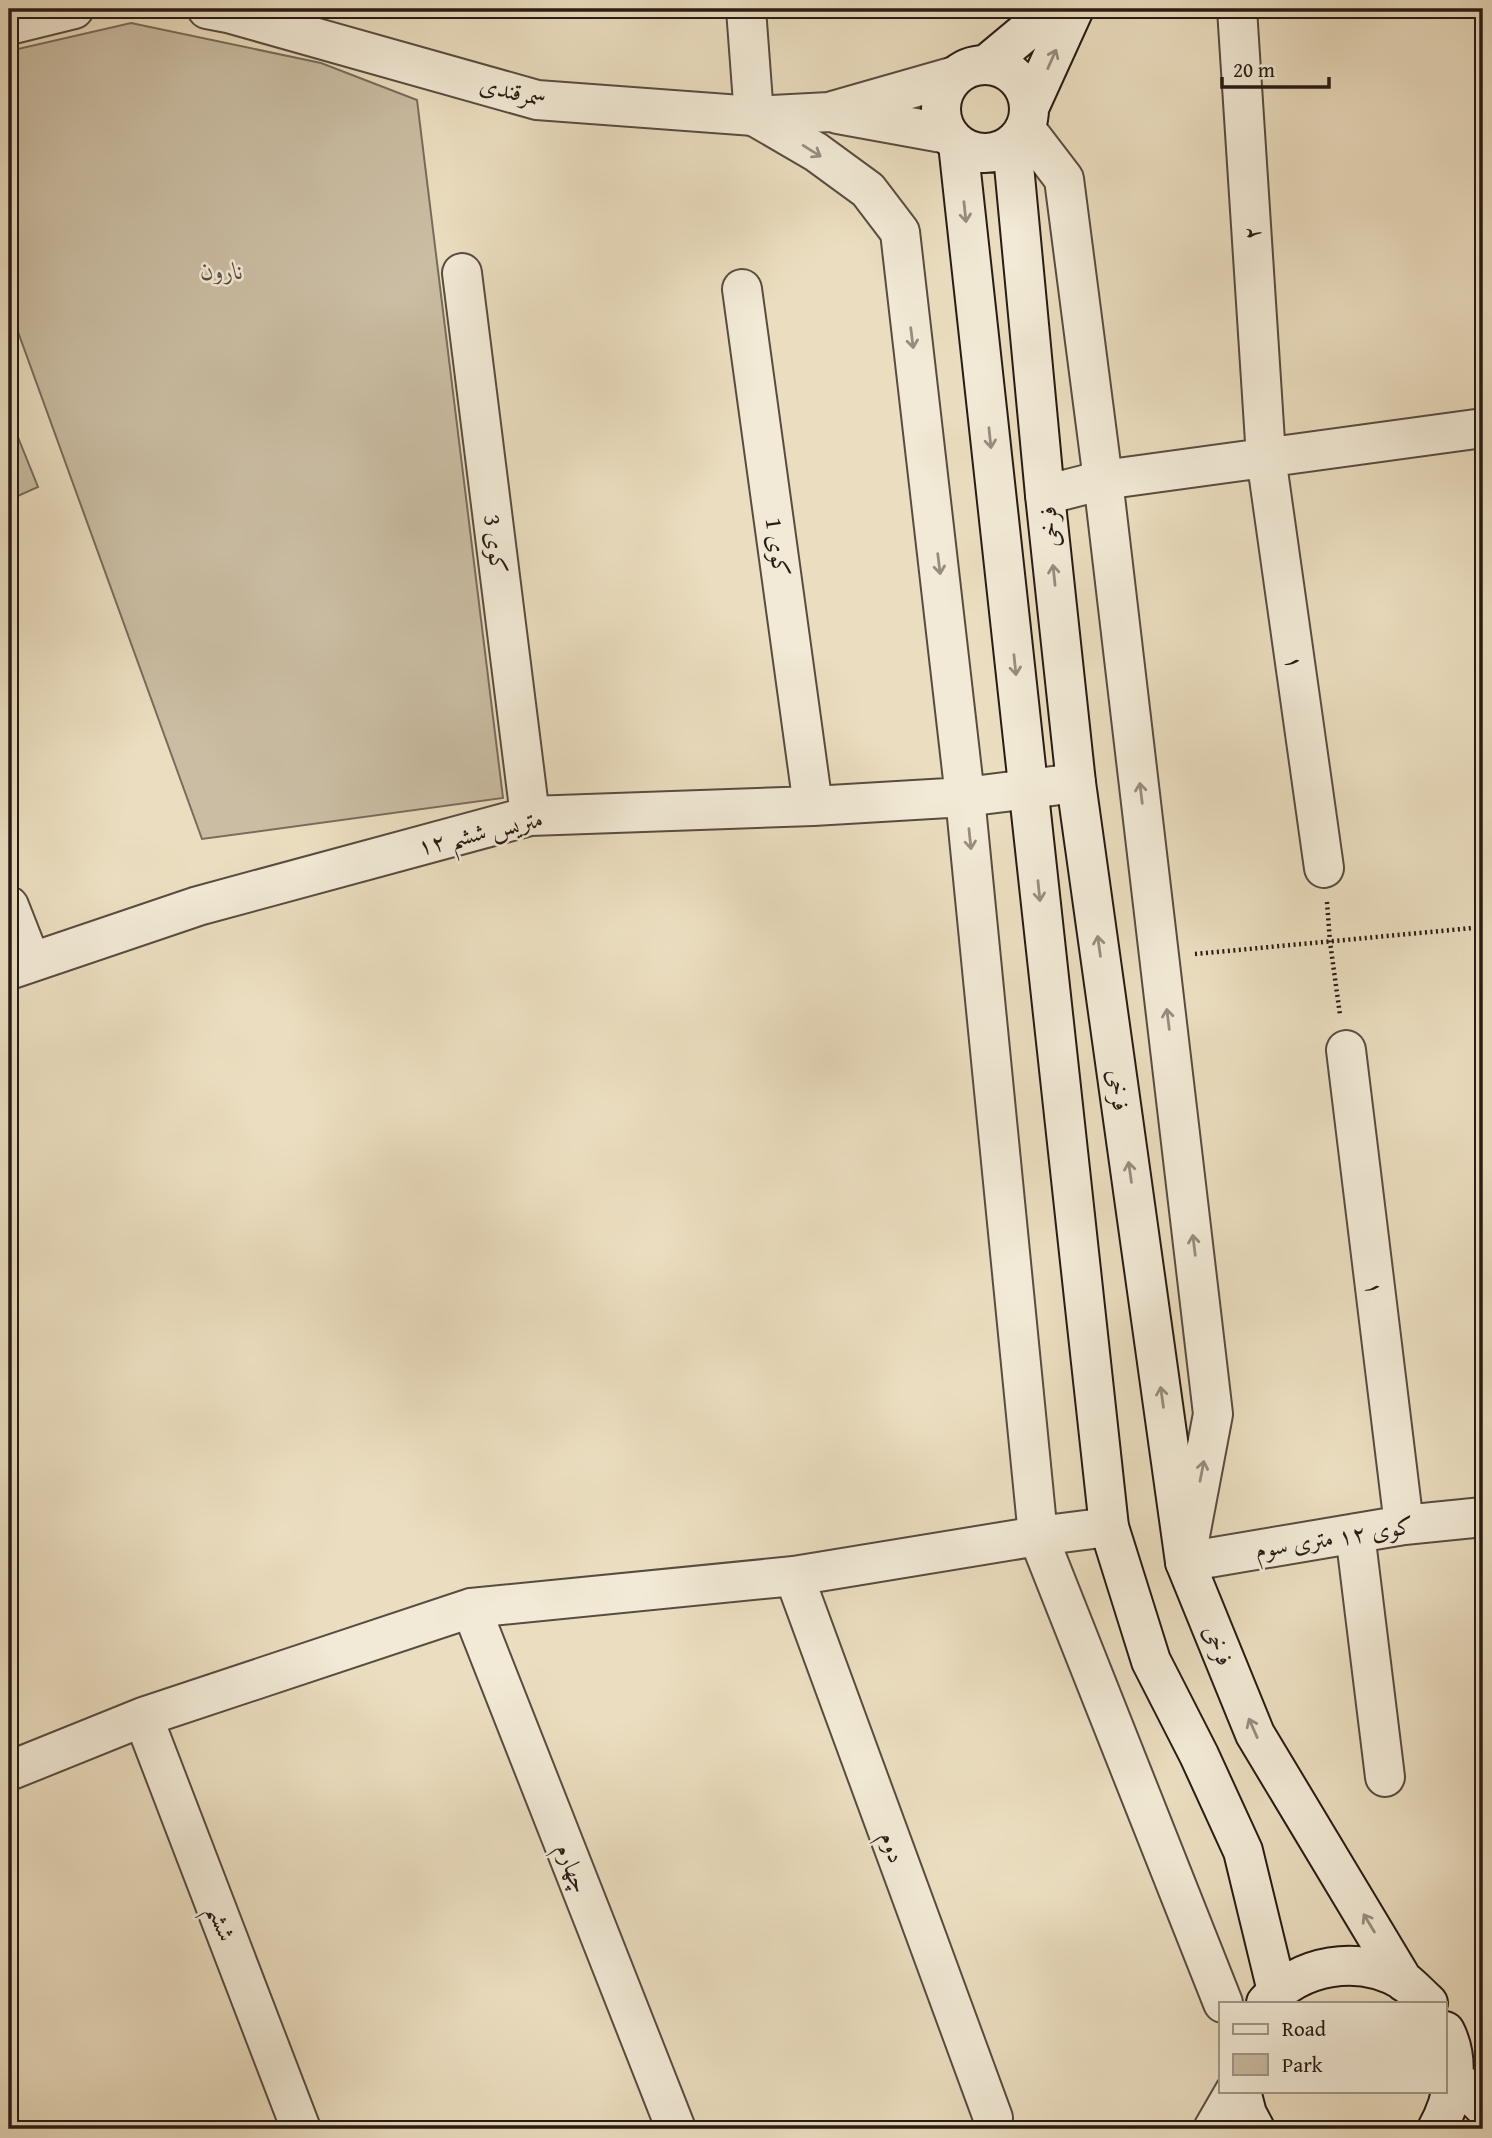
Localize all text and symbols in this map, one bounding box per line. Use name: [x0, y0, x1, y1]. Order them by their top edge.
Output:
scale bar: [1222, 46, 1329, 90]
one-way arrow: [1046, 48, 1059, 70]
text: 20 m: [1233, 54, 1275, 85]
street label: سمرقندی: [476, 66, 550, 116]
one-way arrow: [802, 144, 822, 158]
one-way arrow: [959, 200, 972, 223]
street label: ۲: [1233, 225, 1269, 241]
park label: نارون: [201, 253, 243, 288]
one-way arrow: [906, 326, 919, 349]
one-way arrow: [984, 427, 997, 449]
street label: فرخی: [1029, 505, 1069, 549]
street label: کوی 3: [475, 512, 517, 576]
street label: کوی 1: [757, 515, 799, 579]
one-way arrow: [932, 552, 945, 575]
one-way arrow: [1047, 564, 1060, 587]
one-way arrow: [1008, 653, 1021, 675]
street label: ۱: [1277, 653, 1313, 671]
one-way arrow: [1134, 782, 1147, 805]
street label: ۱۲ متریس ششم: [414, 801, 548, 870]
one-way arrow: [963, 827, 976, 849]
one-way arrow: [1033, 879, 1046, 901]
one-way arrow: [1092, 936, 1105, 958]
one-way arrow: [1161, 1008, 1174, 1031]
street label: فرخی: [1099, 1067, 1139, 1113]
one-way arrow: [1124, 1161, 1137, 1184]
one-way arrow: [1187, 1234, 1200, 1257]
street label: ۱: [1357, 1279, 1393, 1297]
one-way arrow: [1155, 1386, 1168, 1409]
one-way arrow: [1196, 1460, 1209, 1483]
street label: کوی ۱۲ متری سوم: [1252, 1507, 1416, 1571]
street label: فرخی: [1195, 1619, 1243, 1671]
one-way arrow: [1246, 1718, 1259, 1739]
street label: دوم: [867, 1826, 915, 1869]
street label: چهارم: [544, 1838, 599, 1900]
street label: ششم: [193, 1900, 245, 1949]
one-way arrow: [1362, 1914, 1376, 1934]
legend: [1219, 2002, 1446, 2092]
text: Road: [1282, 2013, 1327, 2044]
text: Park: [1282, 2049, 1323, 2080]

